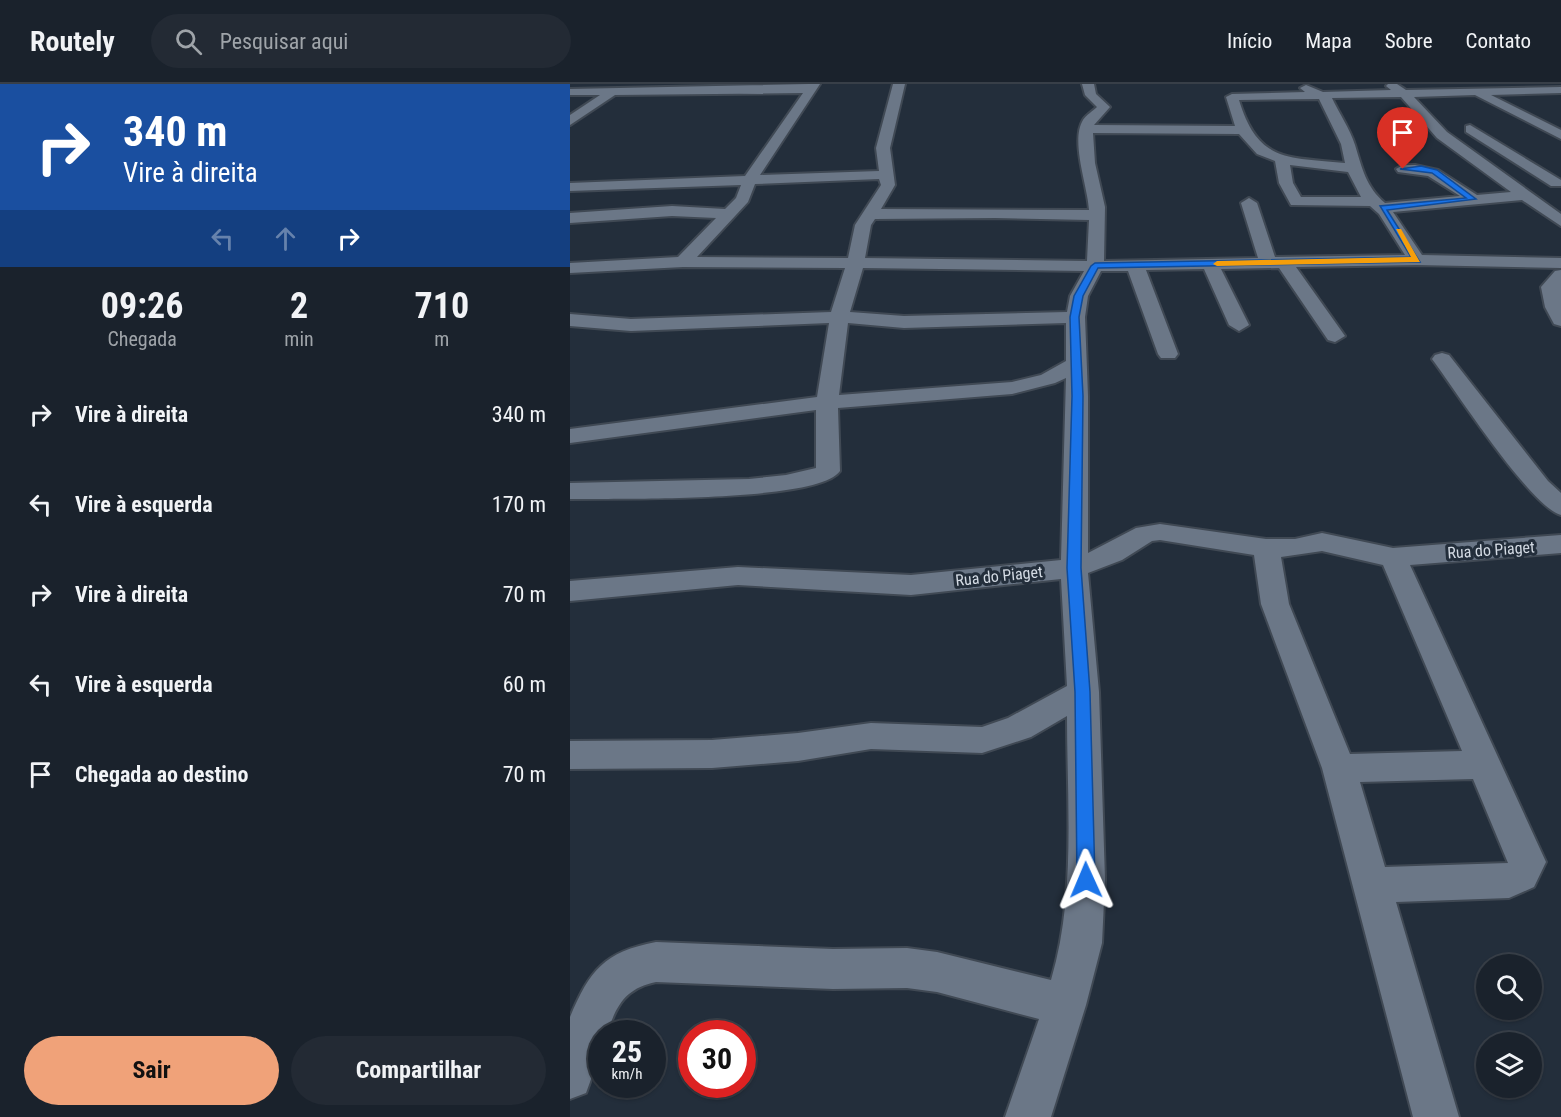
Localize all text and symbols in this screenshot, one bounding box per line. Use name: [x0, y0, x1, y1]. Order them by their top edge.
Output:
search box: [151, 14, 571, 68]
text: Routely: [30, 25, 115, 58]
icon: search: [172, 25, 205, 58]
text: Pesquisar aqui: [220, 29, 348, 54]
text: Início: [1227, 29, 1272, 53]
text: Mapa: [1305, 29, 1352, 53]
text: Sobre: [1385, 29, 1433, 53]
text: Contato: [1466, 29, 1531, 53]
text: 340 m: [123, 107, 228, 156]
pin: [1377, 107, 1428, 169]
icon: right: [24, 108, 102, 186]
icon: arrive: [1386, 116, 1419, 149]
text: Vire à direita: [123, 157, 258, 189]
icon: left: [206, 222, 239, 255]
icon: ahead: [269, 222, 302, 255]
icon: right: [332, 222, 365, 255]
text: 09:26: [101, 285, 183, 327]
text: 2: [290, 285, 308, 327]
text: 710: [415, 285, 469, 327]
text: Chegada: [108, 327, 177, 351]
text: min: [284, 327, 314, 351]
text: m: [434, 327, 449, 351]
icon: right: [24, 398, 57, 431]
text: Vire à direita: [75, 402, 188, 427]
text: 340 m: [492, 402, 546, 427]
icon: left: [24, 488, 57, 521]
text: Vire à esquerda: [75, 492, 213, 517]
text: 170 m: [492, 492, 546, 517]
street label: Rua do Piaget: [1447, 537, 1536, 563]
street label: Rua do Piaget: [954, 562, 1044, 590]
icon: right: [24, 578, 57, 611]
text: Vire à direita: [75, 582, 188, 607]
text: 70 m: [503, 582, 546, 607]
icon: left: [24, 668, 57, 701]
text: Vire à esquerda: [75, 672, 213, 697]
text: 60 m: [503, 672, 546, 697]
icon: arrive: [24, 758, 57, 791]
text: Chegada ao destino: [75, 762, 249, 787]
text: 70 m: [503, 762, 546, 787]
position arrow: [1054, 848, 1118, 912]
map controls: [1476, 954, 1542, 1098]
button: search: [1476, 954, 1542, 1020]
speed limit sign: 30: [678, 1020, 756, 1098]
button: layers: [1476, 1032, 1542, 1098]
text: 25: [612, 1034, 642, 1069]
button: Sair: [24, 1036, 279, 1105]
button: Compartilhar: [291, 1036, 546, 1105]
text: km/h: [612, 1065, 642, 1083]

